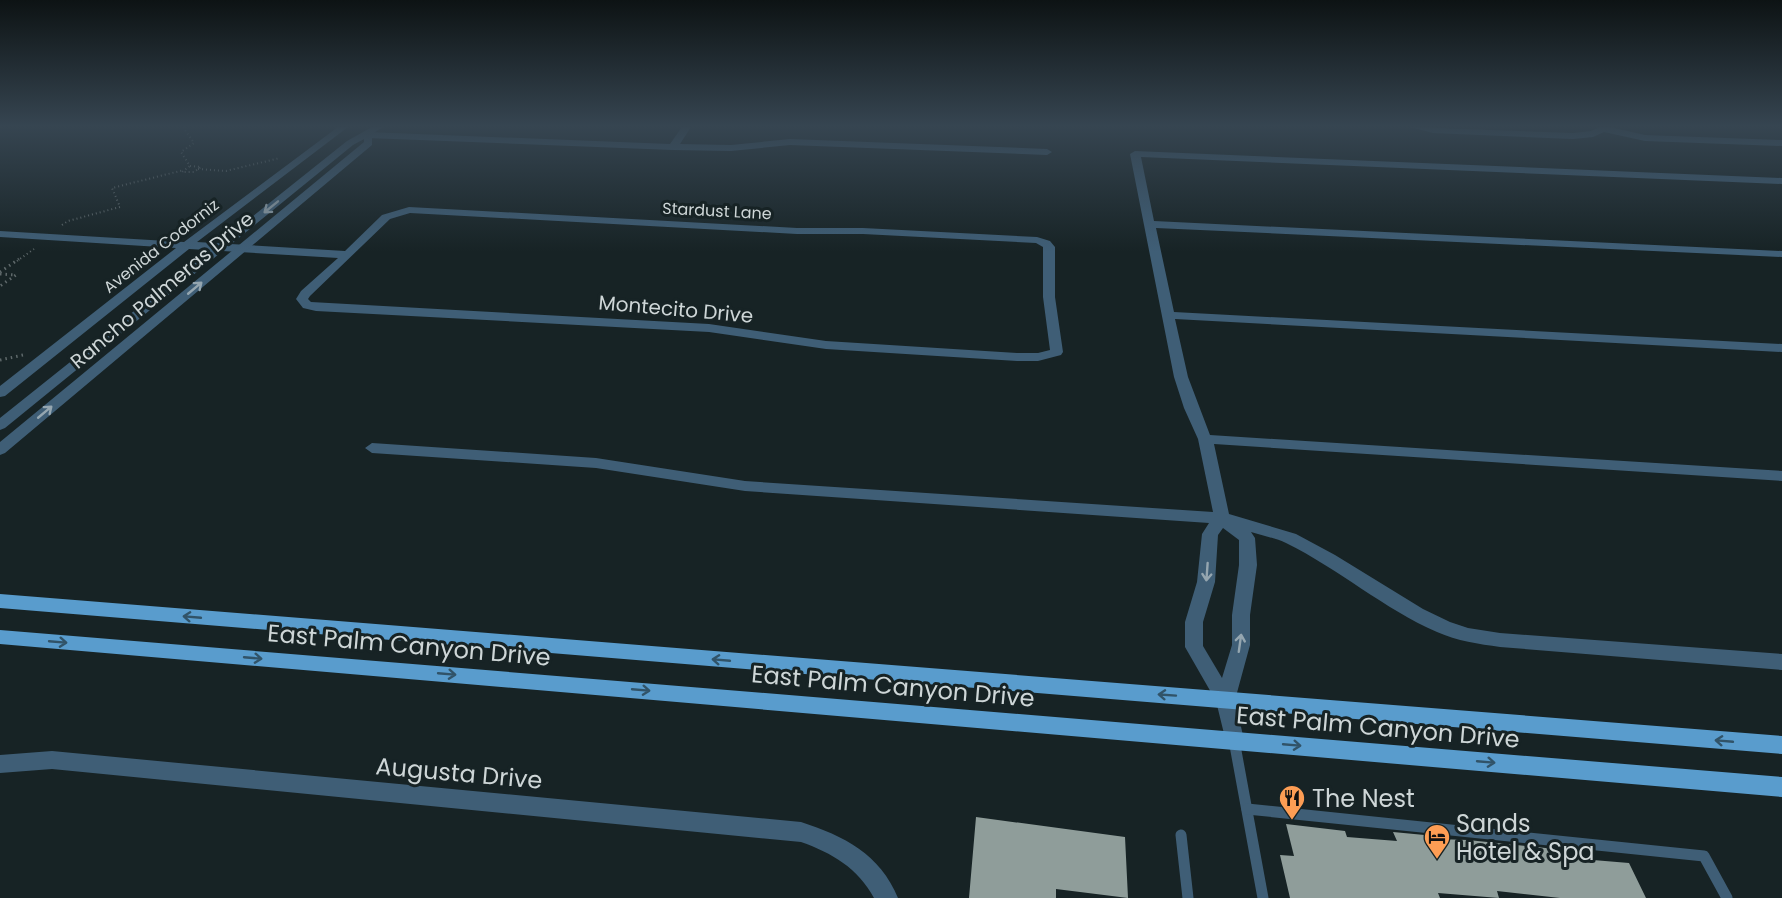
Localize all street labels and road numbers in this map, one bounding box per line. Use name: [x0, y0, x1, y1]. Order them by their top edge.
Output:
street label: Avenida Codorniz: [98, 194, 224, 298]
street label: Stardust Lane: [662, 197, 772, 225]
street label: Rancho Palmeras Drive: [64, 205, 260, 375]
street label: Montecito Drive: [598, 288, 754, 330]
street label: East Palm Canyon Drive: [266, 616, 552, 674]
street label: East Palm Canyon Drive: [750, 657, 1036, 715]
street label: East Palm Canyon Drive: [1235, 698, 1521, 756]
street label: Augusta Drive: [374, 749, 544, 797]

